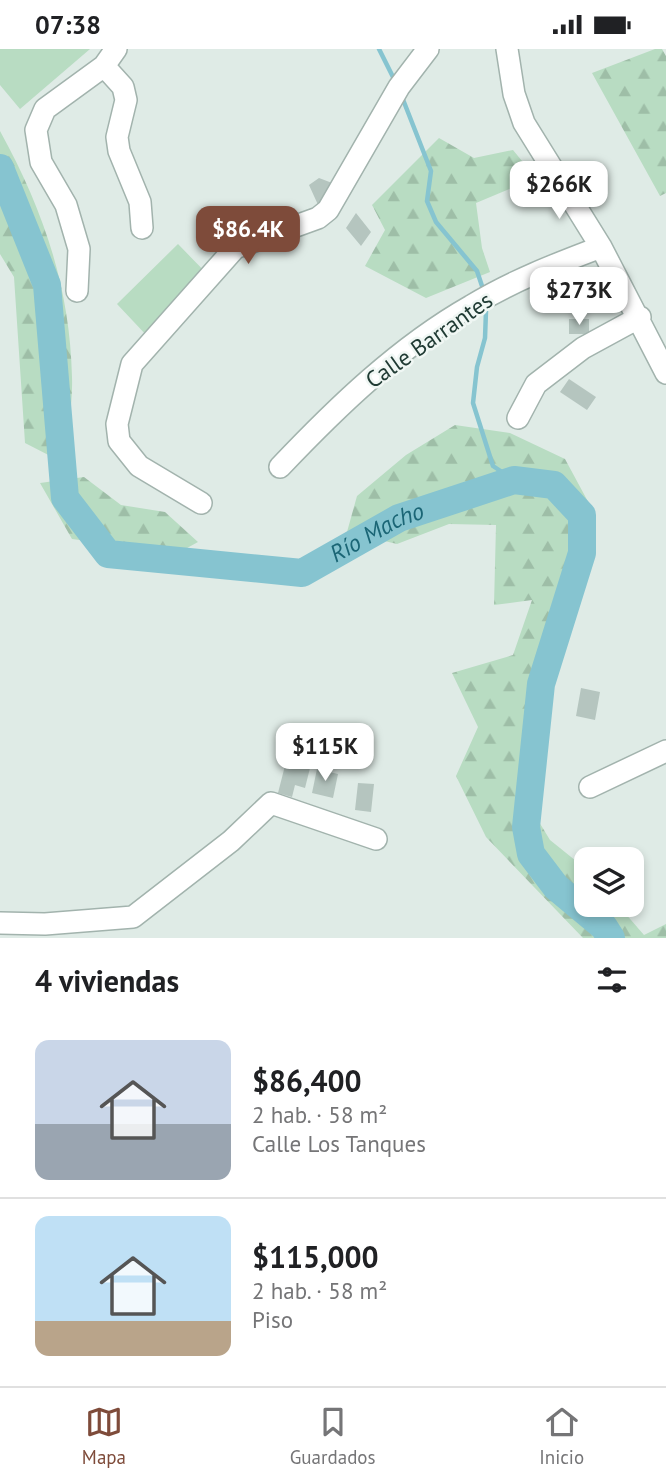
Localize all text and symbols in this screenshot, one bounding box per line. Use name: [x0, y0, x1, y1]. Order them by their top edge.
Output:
text: 07:38: [35, 8, 101, 41]
pin: $266K: [510, 162, 608, 221]
text: $266K: [526, 169, 592, 198]
pin: $86.4K: [191, 207, 305, 266]
text: $86.4K: [212, 214, 284, 243]
pin: $273K: [530, 267, 628, 327]
text: $273K: [546, 275, 612, 304]
street label: Calle Barrantes: [359, 285, 498, 394]
water label: Río Macho: [324, 495, 428, 569]
pin: $115K: [276, 723, 374, 783]
text: $115K: [292, 731, 358, 760]
map controls: [574, 847, 644, 917]
button: layers: [574, 847, 644, 917]
text: 4 viviendas: [35, 961, 179, 1000]
icon: filters: [593, 961, 631, 999]
text: $86,400: [252, 1061, 362, 1100]
icon: home: [91, 1068, 175, 1152]
text: 2 hab. · 58 m²: [252, 1100, 387, 1129]
text: Calle Los Tanques: [252, 1129, 426, 1158]
text: $115,000: [252, 1237, 379, 1276]
icon: home: [91, 1244, 175, 1328]
text: 2 hab. · 58 m²: [252, 1276, 387, 1305]
text: Piso: [252, 1305, 293, 1334]
tab: Mapa: [82, 1403, 126, 1469]
tab: Guardados: [290, 1403, 376, 1469]
tab: Inicio: [539, 1403, 584, 1469]

